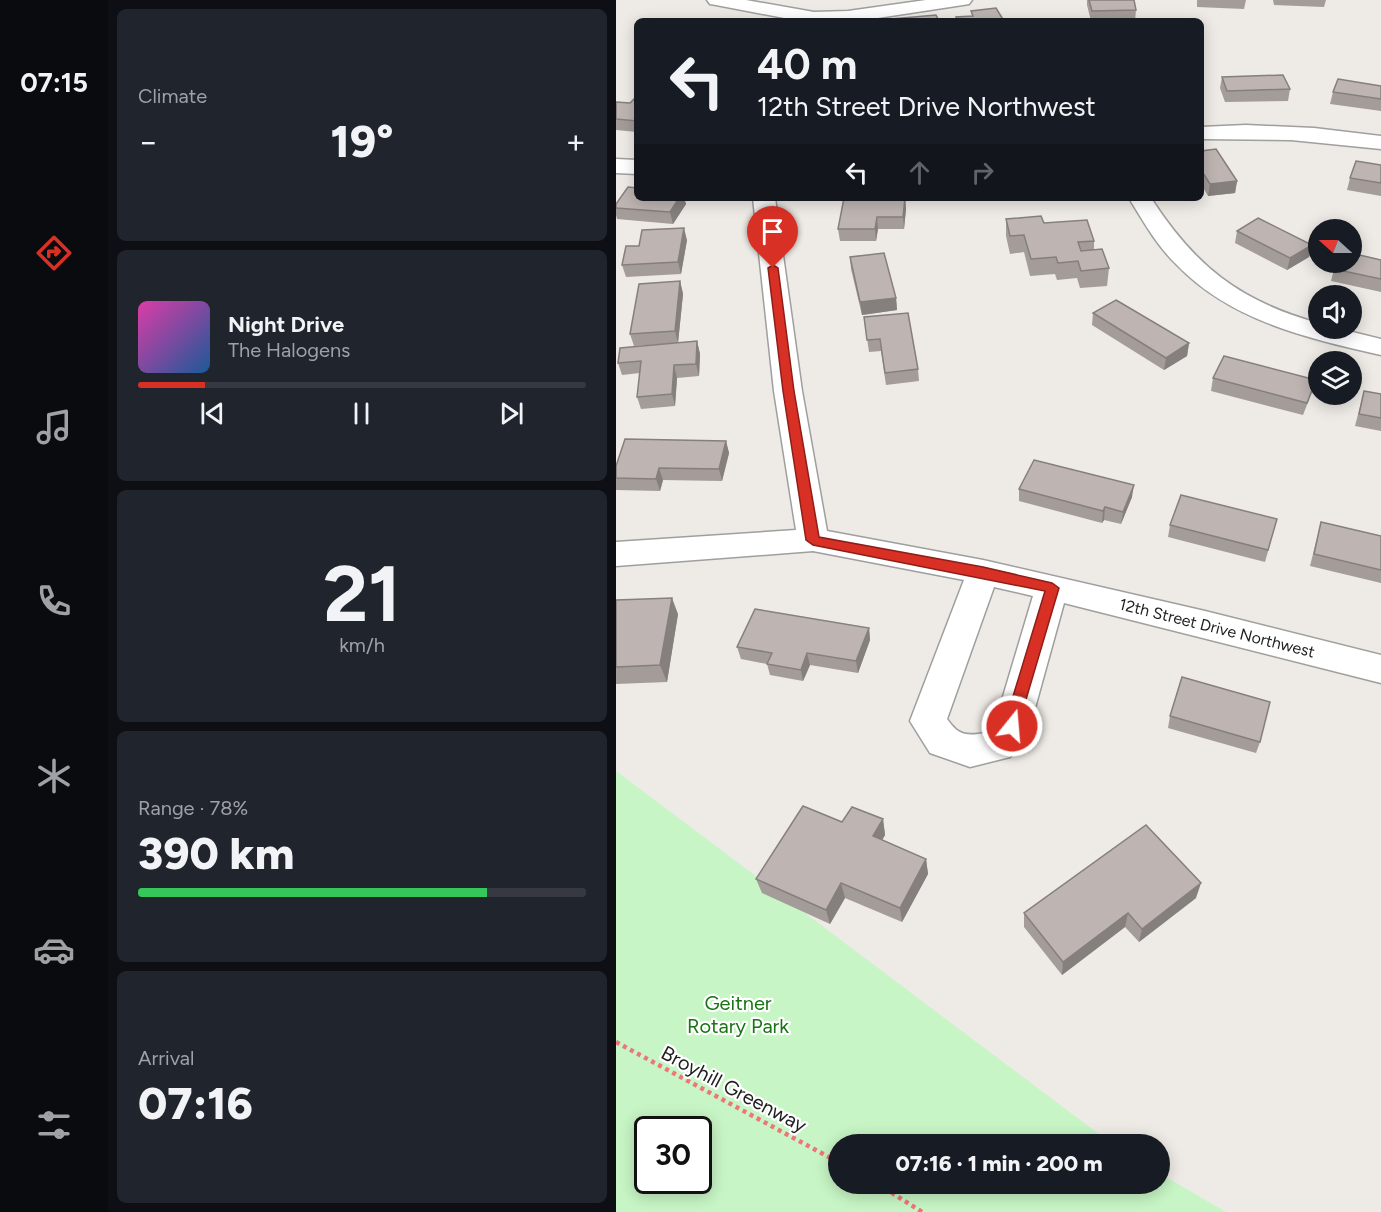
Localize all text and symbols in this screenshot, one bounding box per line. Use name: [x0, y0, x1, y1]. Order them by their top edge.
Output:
text: 40 m: [757, 39, 857, 90]
icon: left: [658, 42, 736, 120]
text: 07:15: [20, 66, 88, 99]
text: Climate: [138, 84, 207, 108]
text: 12th Street Drive Northwest: [757, 90, 1096, 123]
text: 19°: [331, 114, 393, 168]
text: −: [138, 122, 159, 161]
text: +: [565, 122, 586, 161]
icon: left: [840, 156, 873, 189]
icon: ahead: [903, 156, 936, 189]
icon: right: [966, 156, 999, 189]
pin: [747, 206, 798, 268]
icon: arrive: [756, 215, 789, 248]
north arrow: [1308, 219, 1362, 273]
map controls: [1308, 219, 1362, 405]
icon: directions: [33, 232, 75, 274]
button: sound: [1308, 285, 1362, 339]
text: Night Drive: [228, 311, 344, 338]
text: The Halogens: [228, 338, 350, 362]
button: layers: [1308, 351, 1362, 405]
icon: previous: [196, 397, 229, 430]
icon: pause: [345, 397, 378, 430]
icon: next: [495, 397, 528, 430]
icon: music: [33, 406, 75, 448]
text: 21: [323, 547, 401, 641]
icon: phone: [33, 580, 75, 622]
street label: 12th Street Drive Northwest: [1117, 595, 1317, 661]
text: km/h: [339, 633, 385, 657]
position arrow: [980, 694, 1044, 758]
icon: climate: [33, 755, 75, 797]
text: Range · 78%: [138, 796, 248, 820]
text: 390 km: [138, 826, 294, 880]
icon: car: [33, 929, 75, 971]
park label: Geitner Rotary Park: [687, 991, 789, 1038]
street label: Broyhill Greenway: [657, 1041, 811, 1138]
text: Arrival: [138, 1046, 194, 1070]
text: 07:16: [138, 1076, 253, 1130]
icon: filters: [33, 1104, 75, 1146]
speed limit sign: 30: [634, 1116, 712, 1194]
text: 07:16 · 1 min · 200 m: [895, 1150, 1103, 1177]

